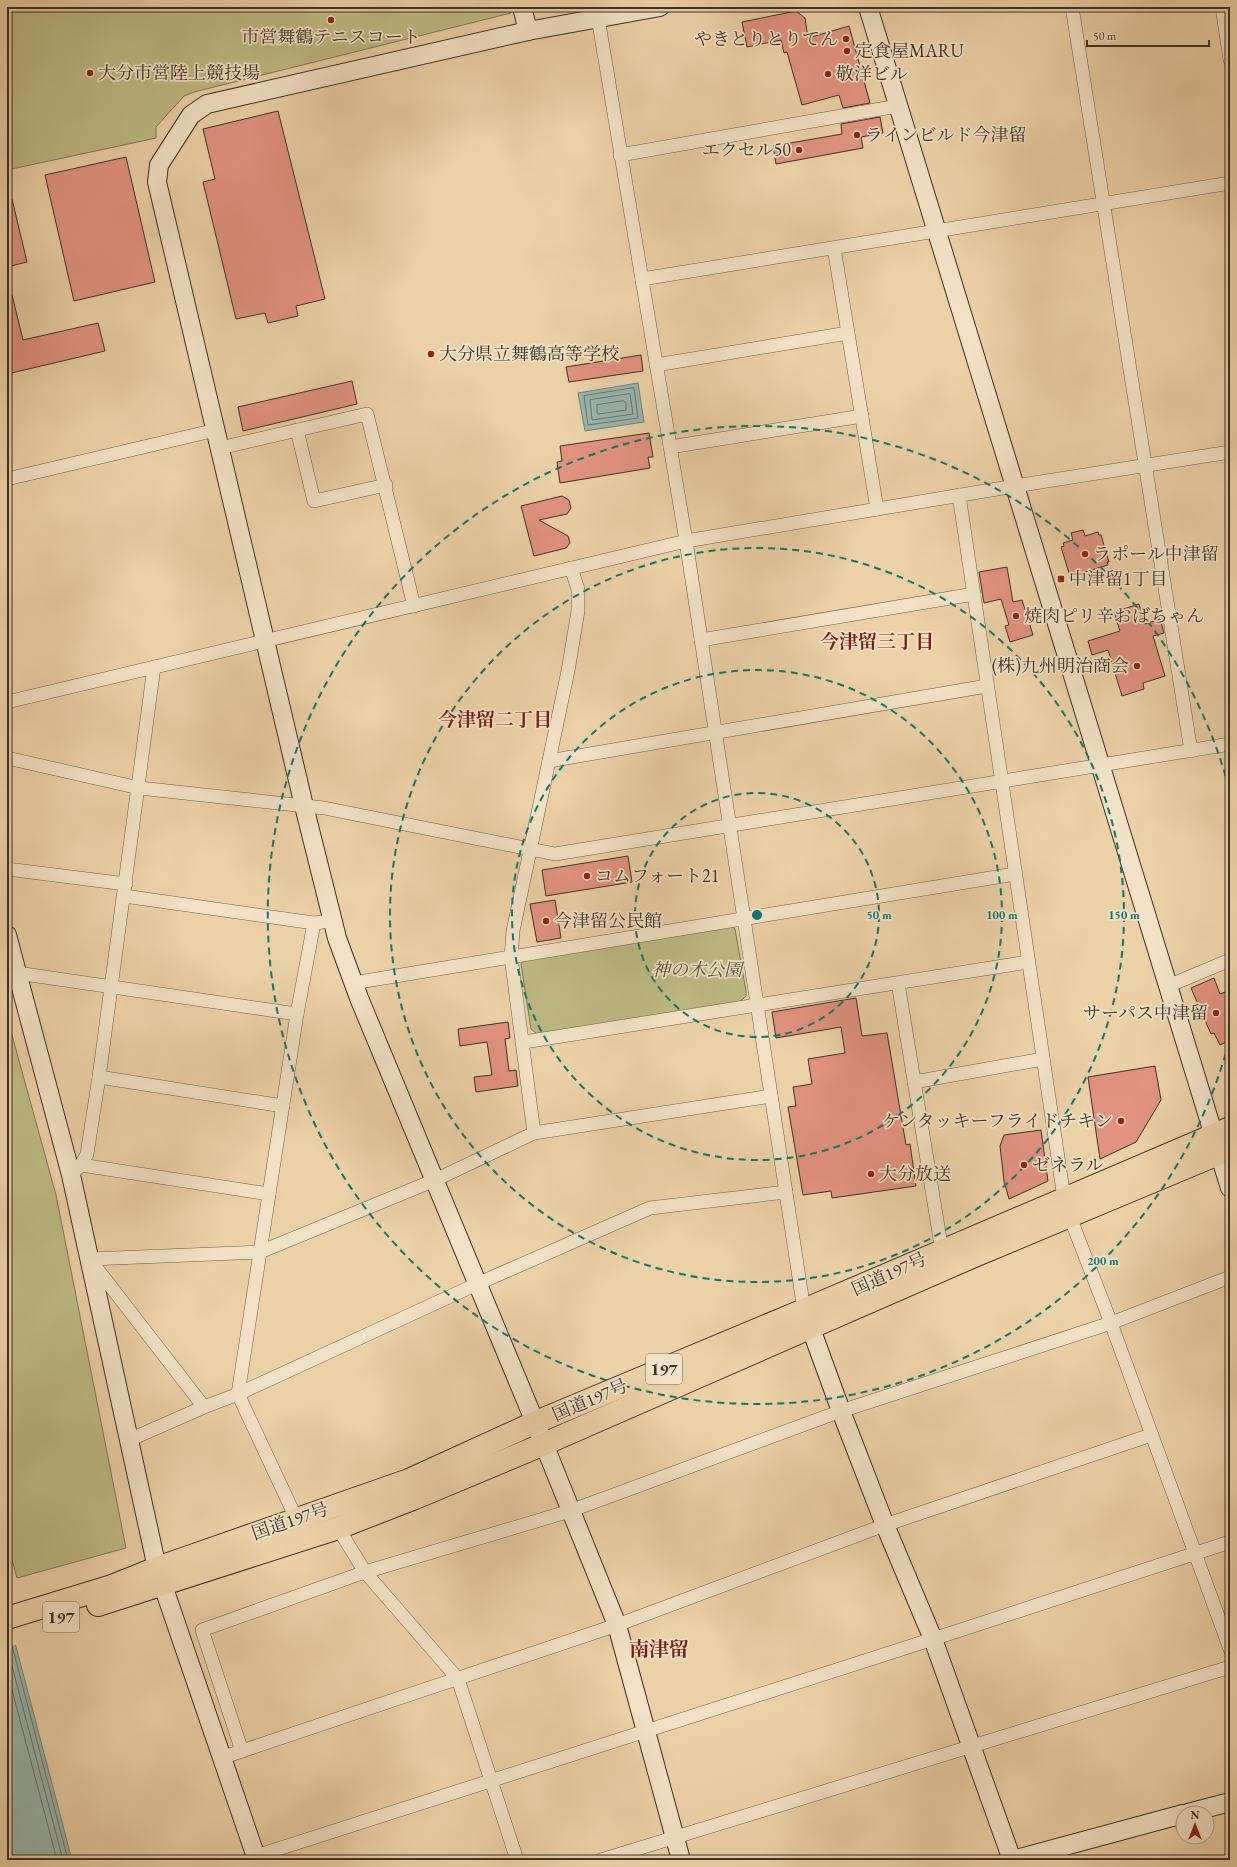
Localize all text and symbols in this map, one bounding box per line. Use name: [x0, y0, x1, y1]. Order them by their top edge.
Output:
marker: 市営舞鶴テニスコート: [326, 15, 336, 25]
scale bar: [1087, 22, 1209, 48]
place label: 市営舞鶴テニスコート: [241, 25, 421, 48]
place label: やきとりとりてん: [694, 27, 838, 50]
text: 50 m: [1093, 28, 1117, 44]
marker: やきとりとりてん: [841, 34, 851, 44]
place label: 定食屋MARU: [855, 39, 965, 62]
marker: 定食屋MARU: [842, 46, 852, 56]
place label: 大分市営陸上競技場: [98, 61, 260, 84]
place label: 敬洋ビル: [836, 62, 908, 85]
marker: 大分市営陸上競技場: [85, 68, 95, 78]
marker: 敬洋ビル: [823, 69, 833, 79]
place label: ラインビルド今津留: [865, 123, 1026, 146]
marker: ラインビルド今津留: [852, 130, 862, 140]
place label: エクセル50: [702, 138, 791, 161]
marker: エクセル50: [794, 145, 804, 155]
place label: 大分県立舞鶴高等学校: [439, 342, 619, 365]
marker: 大分県立舞鶴高等学校: [426, 349, 436, 359]
place label: ラポール中津留: [1093, 542, 1219, 565]
marker: ラポール中津留: [1080, 549, 1090, 559]
place label: 中津留1丁目: [1069, 567, 1168, 590]
marker: 中津留1丁目: [1056, 574, 1066, 584]
place label: 焼肉ピリ辛おばちゃん: [1024, 604, 1204, 627]
marker: 焼肉ピリ辛おばちゃん: [1011, 611, 1021, 621]
district label: 今津留三丁目: [820, 629, 934, 654]
place label: (株)九州明治商会: [992, 654, 1129, 677]
marker: (株)九州明治商会: [1132, 661, 1142, 671]
district label: 今津留二丁目: [438, 707, 552, 732]
place label: コムフォート21: [595, 864, 719, 887]
marker: コムフォート21: [582, 871, 592, 881]
text: 50 m: [866, 907, 892, 923]
text: 100 m: [986, 907, 1018, 923]
text: 150 m: [1108, 907, 1140, 923]
centre of rings: [750, 908, 764, 922]
place label: 今津留公民館: [554, 909, 662, 932]
marker: 今津留公民館: [541, 916, 551, 926]
park label: 神の木公園: [652, 958, 745, 981]
place label: サーパス中津留: [1083, 1001, 1208, 1024]
marker: サーパス中津留: [1211, 1008, 1221, 1018]
place label: ケンタッキーフライドチキン: [882, 1109, 1113, 1132]
marker: ケンタッキーフライドチキン: [1116, 1116, 1126, 1126]
place label: ゼネラル: [1032, 1153, 1103, 1176]
marker: ゼネラル: [1019, 1160, 1029, 1170]
place label: 大分放送: [879, 1162, 951, 1185]
marker: 大分放送: [866, 1169, 876, 1179]
street label: 国道197号: [848, 1247, 930, 1300]
text: 200 m: [1087, 1253, 1119, 1269]
road number: 197: [646, 1354, 682, 1384]
street label: 国道197号: [549, 1373, 631, 1426]
street label: 国道197号: [248, 1497, 331, 1544]
road number: 197: [43, 1602, 79, 1632]
district label: 南津留: [629, 1636, 689, 1662]
north arrow: [1175, 1805, 1215, 1845]
text: N: [1191, 1808, 1200, 1822]

